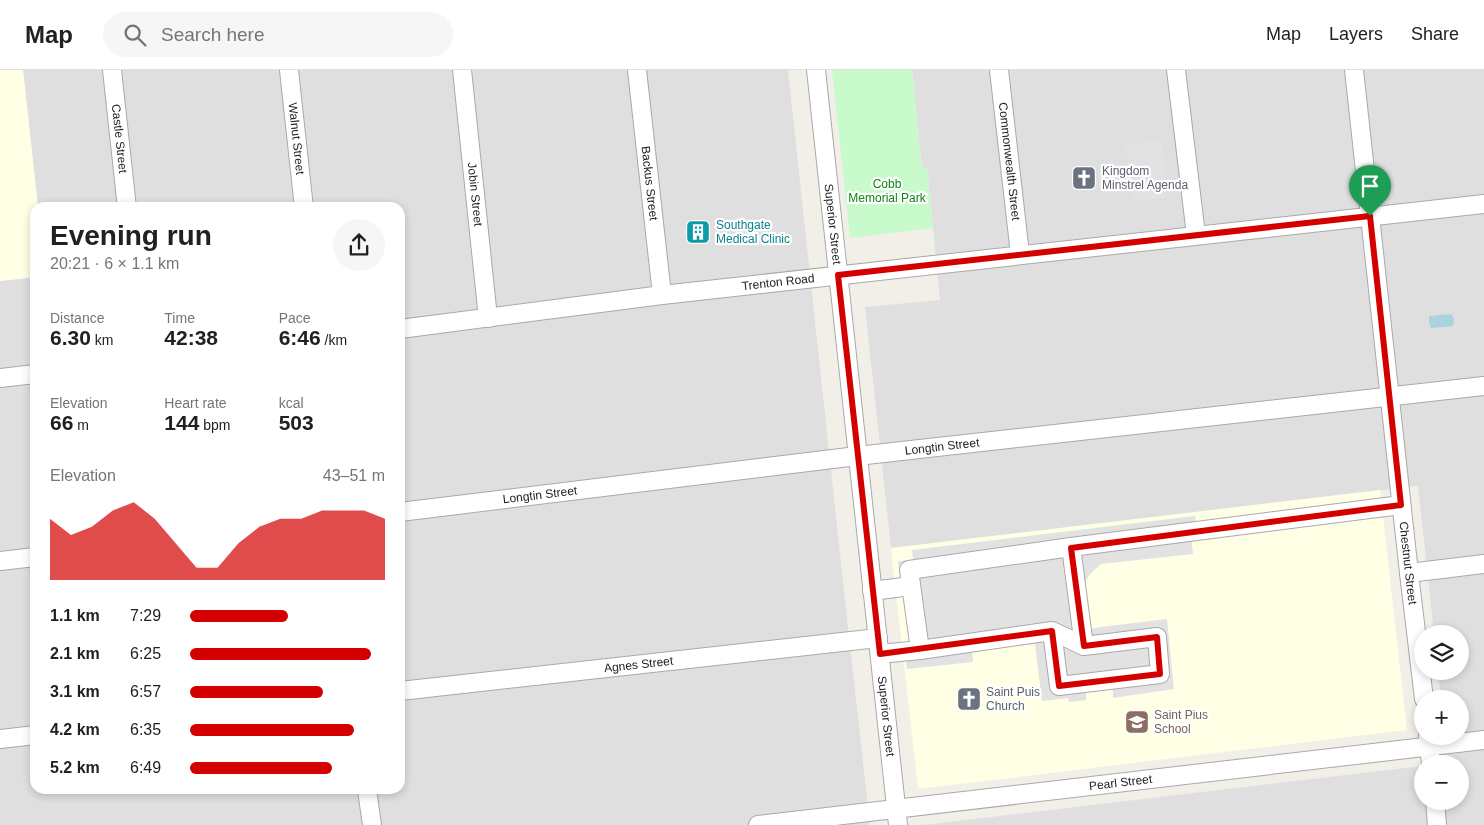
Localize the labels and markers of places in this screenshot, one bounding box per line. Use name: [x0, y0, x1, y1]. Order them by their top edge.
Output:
place label: Kingdom Minstrel Agenda: [1102, 164, 1188, 192]
church icon: Kingdom Minstrel Agenda: [1071, 165, 1097, 191]
pin: [1349, 165, 1391, 216]
place label: Southgate Medical Clinic: [716, 218, 790, 246]
building icon: Southgate Medical Clinic: [685, 219, 711, 245]
place label: Saint Puis Church: [986, 685, 1040, 713]
church icon: Saint Puis Church: [956, 686, 982, 712]
place label: Saint Pius School: [1154, 708, 1208, 736]
school or university icon: Saint Pius School: [1124, 709, 1150, 735]

